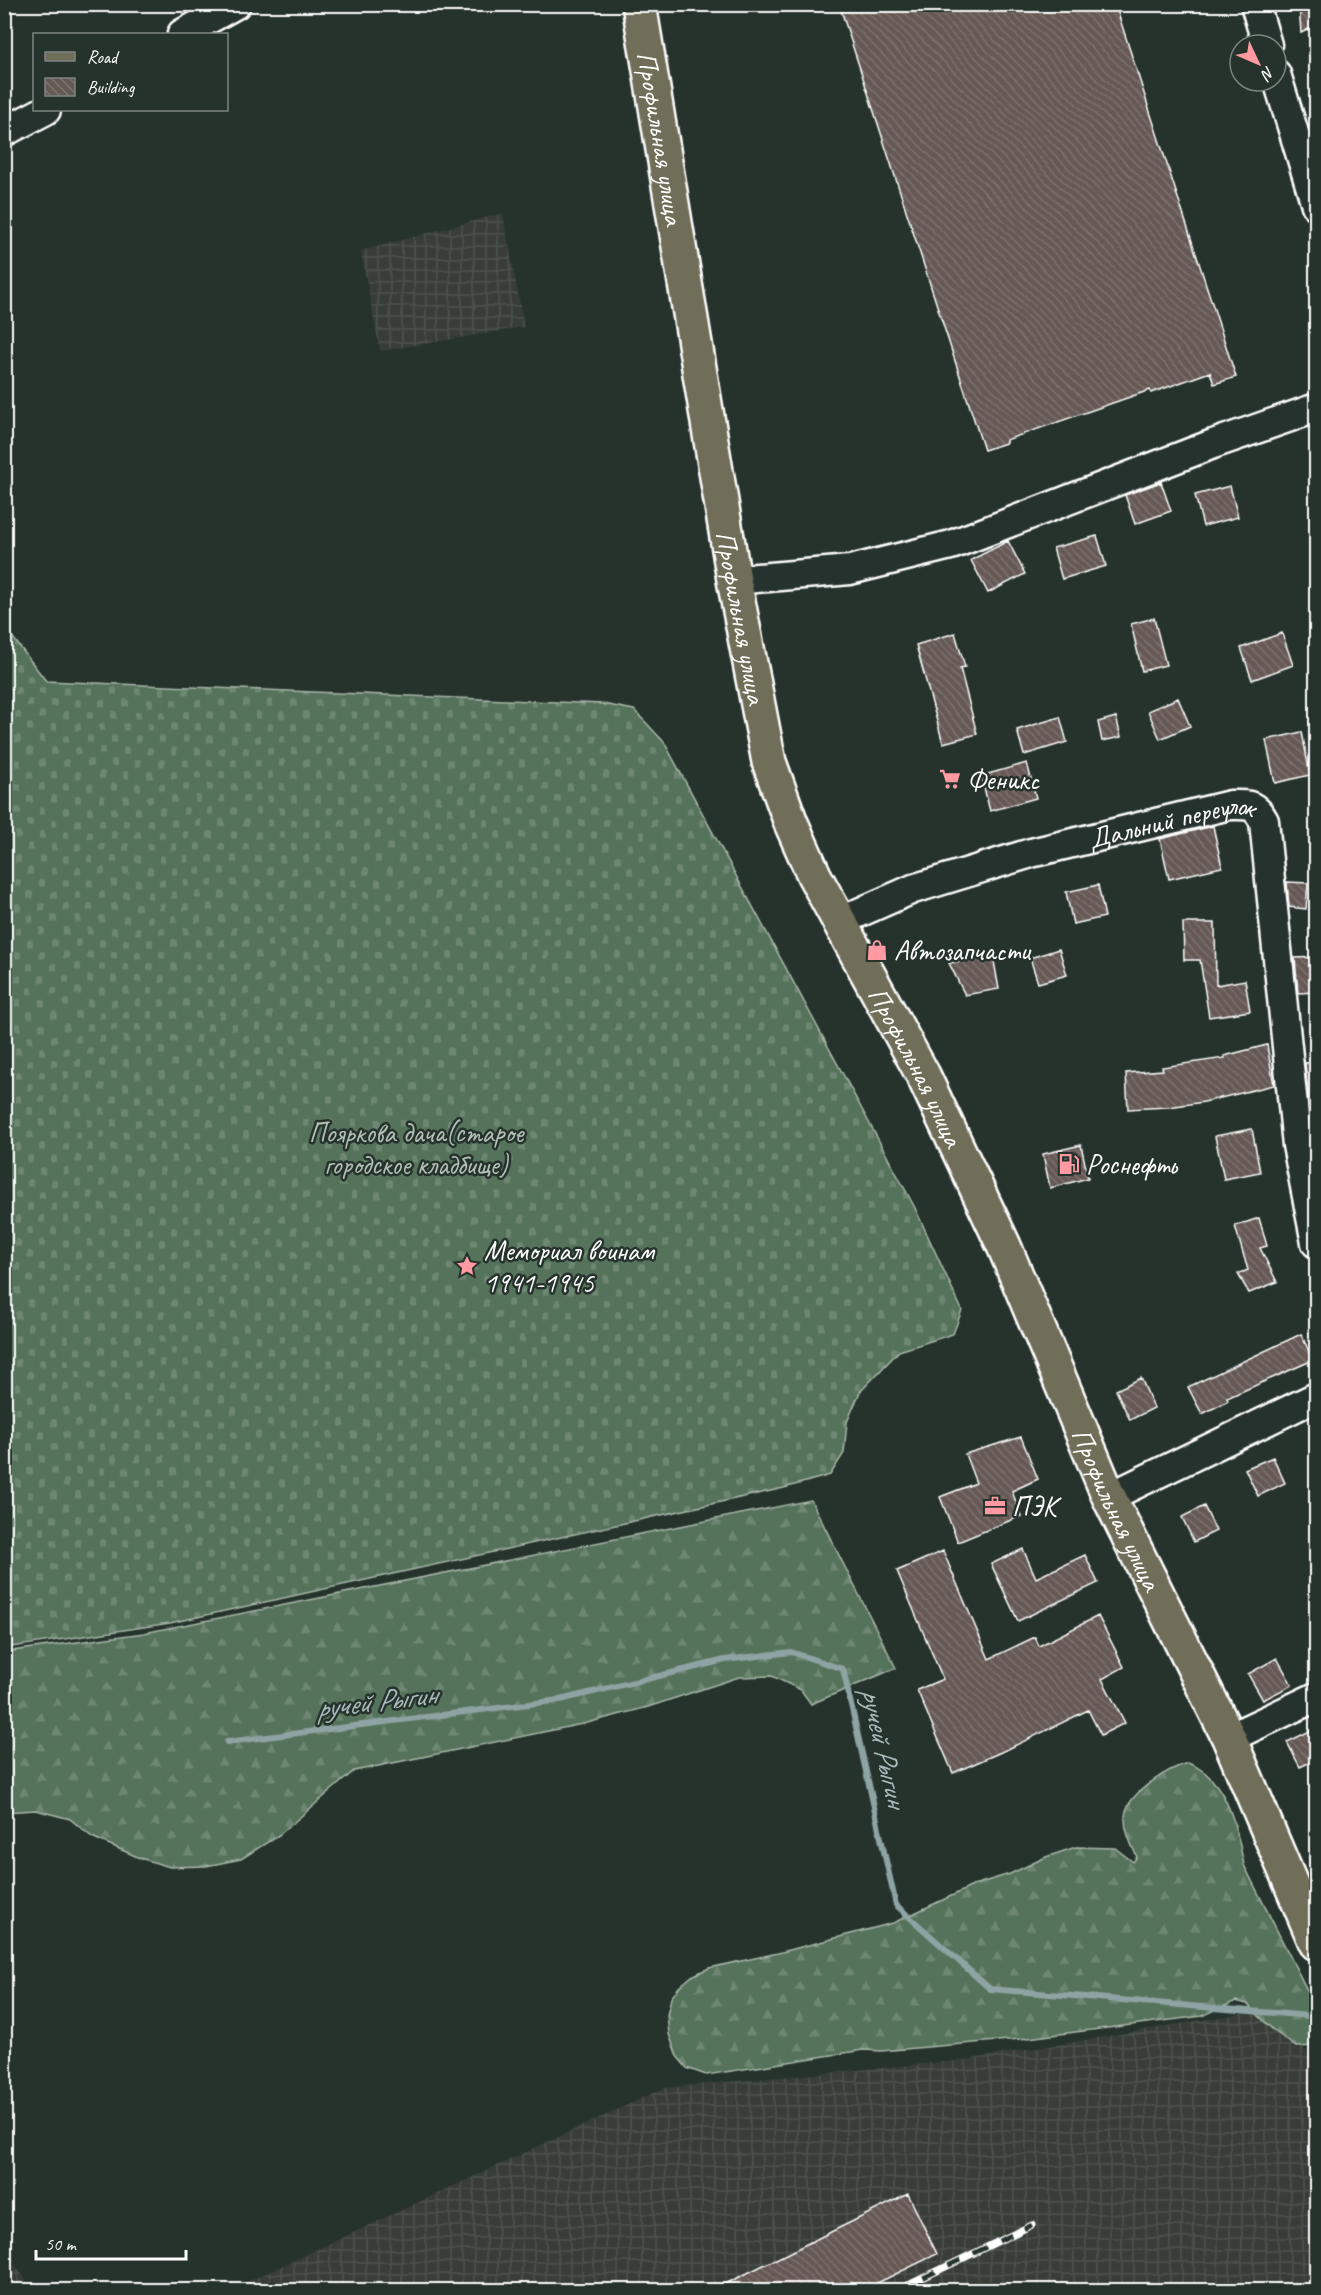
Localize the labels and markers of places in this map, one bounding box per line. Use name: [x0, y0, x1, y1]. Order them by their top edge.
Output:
place label: Феникс: [967, 762, 1041, 797]
supermarket icon: Феникс: [938, 767, 962, 791]
place label: Автозапчасти: [894, 933, 1032, 968]
shop icon: Автозапчасти: [865, 938, 889, 962]
place label: Роснефть: [1086, 1147, 1179, 1182]
fuel station icon: Роснефть: [1057, 1152, 1081, 1176]
place label: Мемориал воинам 1941-1945: [484, 1233, 656, 1300]
place icon: Мемориал воинам 1941-1945: [455, 1254, 479, 1278]
place label: ПЭК: [1012, 1489, 1062, 1524]
office icon: ПЭК: [983, 1494, 1007, 1518]

